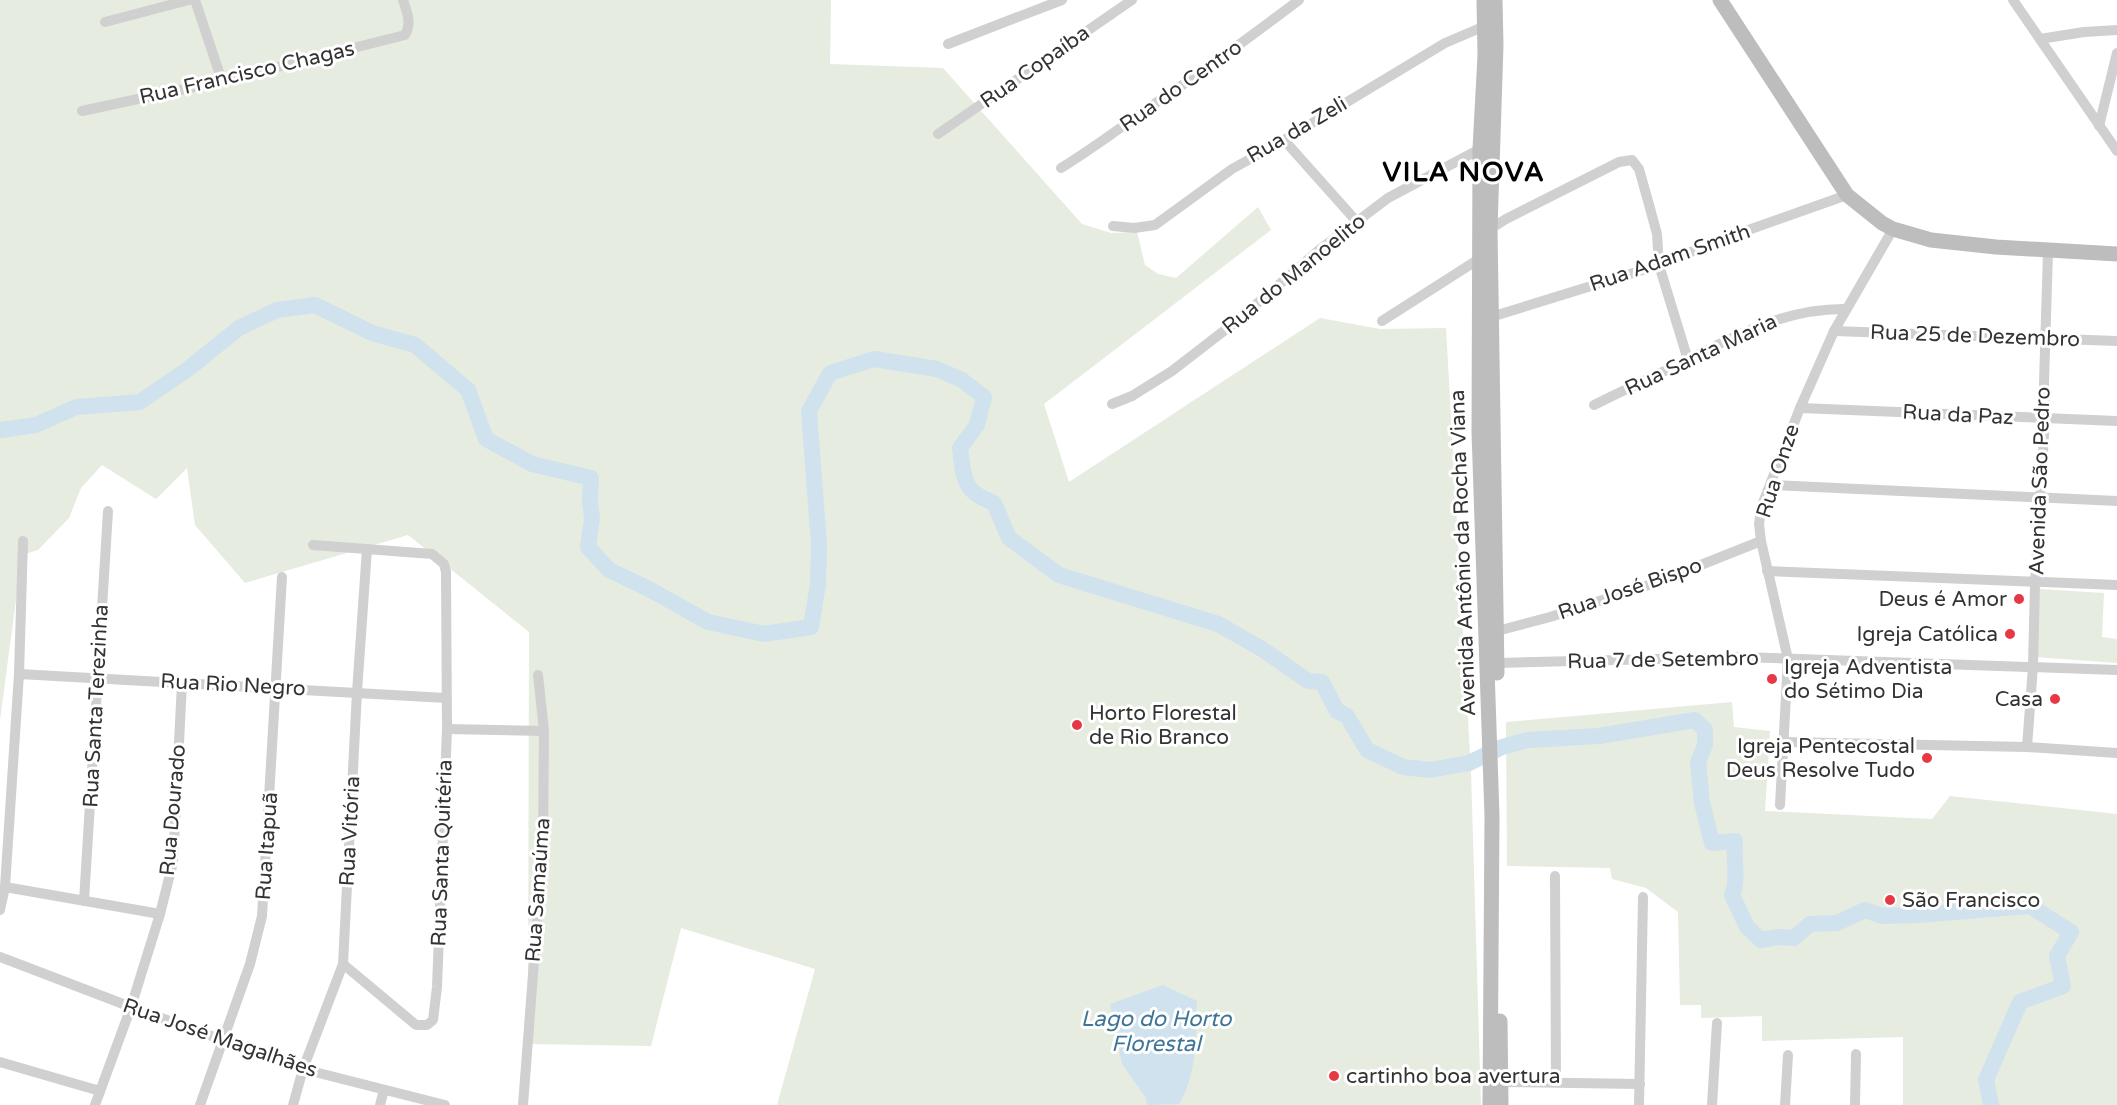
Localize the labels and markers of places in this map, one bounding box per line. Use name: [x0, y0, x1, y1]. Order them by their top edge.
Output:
place label: Deus é Amor: [1878, 587, 2007, 612]
marker: Deus é Amor: [2012, 592, 2026, 606]
place label: Igreja Católica: [1857, 622, 1998, 647]
marker: Igreja Católica: [2003, 627, 2017, 641]
place label: Igreja Adventista do Sétimo Dia: [1784, 655, 1952, 704]
marker: Igreja Adventista do Sétimo Dia: [1765, 672, 1779, 686]
place label: Casa: [1995, 687, 2043, 712]
marker: Casa: [2048, 692, 2062, 706]
place label: Horto Florestal de Rio Branco: [1089, 701, 1237, 750]
marker: Horto Florestal de Rio Branco: [1070, 718, 1084, 732]
place label: Igreja Pentecostal Deus Resolve Tudo: [1726, 734, 1915, 783]
marker: Igreja Pentecostal Deus Resolve Tudo: [1920, 751, 1934, 765]
place label: São Francisco: [1902, 888, 2040, 913]
marker: São Francisco: [1883, 893, 1897, 907]
place label: cartinho boa avertura: [1346, 1064, 1561, 1089]
marker: cartinho boa avertura: [1327, 1069, 1341, 1083]

